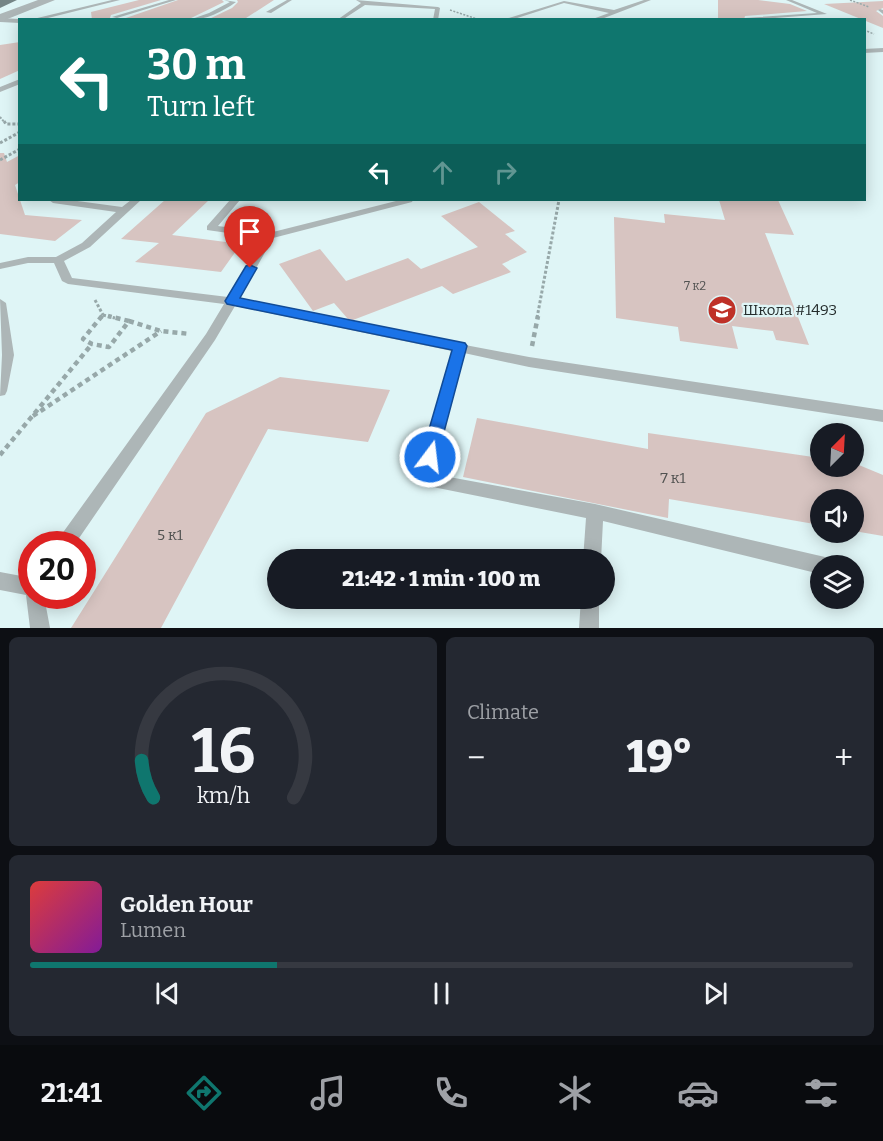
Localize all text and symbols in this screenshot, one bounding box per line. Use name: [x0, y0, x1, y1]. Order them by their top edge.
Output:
text: 30 m: [147, 40, 246, 90]
icon: left: [48, 42, 126, 120]
text: Turn left: [147, 91, 255, 123]
icon: left: [363, 156, 396, 189]
icon: ahead: [426, 156, 459, 189]
icon: right: [489, 156, 522, 189]
pin: [224, 206, 275, 268]
icon: arrive: [233, 215, 266, 248]
house number: 7 к2: [684, 279, 706, 293]
school or university icon: Школа #1493: [706, 294, 738, 326]
place label: Школа #1493: [743, 301, 837, 319]
north arrow: [810, 423, 864, 477]
map controls: [810, 423, 864, 609]
position arrow: [398, 425, 462, 489]
house number: 7 к1: [660, 469, 686, 487]
button: sound: [810, 489, 864, 543]
house number: 5 к1: [157, 526, 183, 544]
speed limit sign: 20: [18, 531, 96, 609]
button: layers: [810, 555, 864, 609]
text: 21:42 · 1 min · 100 m: [342, 565, 540, 592]
text: Climate: [467, 700, 539, 724]
text: 16: [191, 714, 255, 789]
text: 19°: [627, 730, 693, 784]
text: −: [467, 738, 485, 778]
text: +: [834, 738, 853, 778]
text: km/h: [196, 784, 250, 810]
text: Golden Hour: [120, 891, 253, 918]
text: Lumen: [120, 918, 186, 942]
icon: previous: [151, 977, 184, 1010]
icon: pause: [425, 977, 458, 1010]
icon: next: [699, 977, 732, 1010]
icon: directions: [183, 1072, 225, 1114]
icon: music: [307, 1072, 349, 1114]
icon: phone: [430, 1072, 472, 1114]
icon: climate: [554, 1072, 596, 1114]
icon: car: [677, 1072, 719, 1114]
icon: filters: [800, 1072, 842, 1114]
text: 21:41: [41, 1077, 102, 1109]

